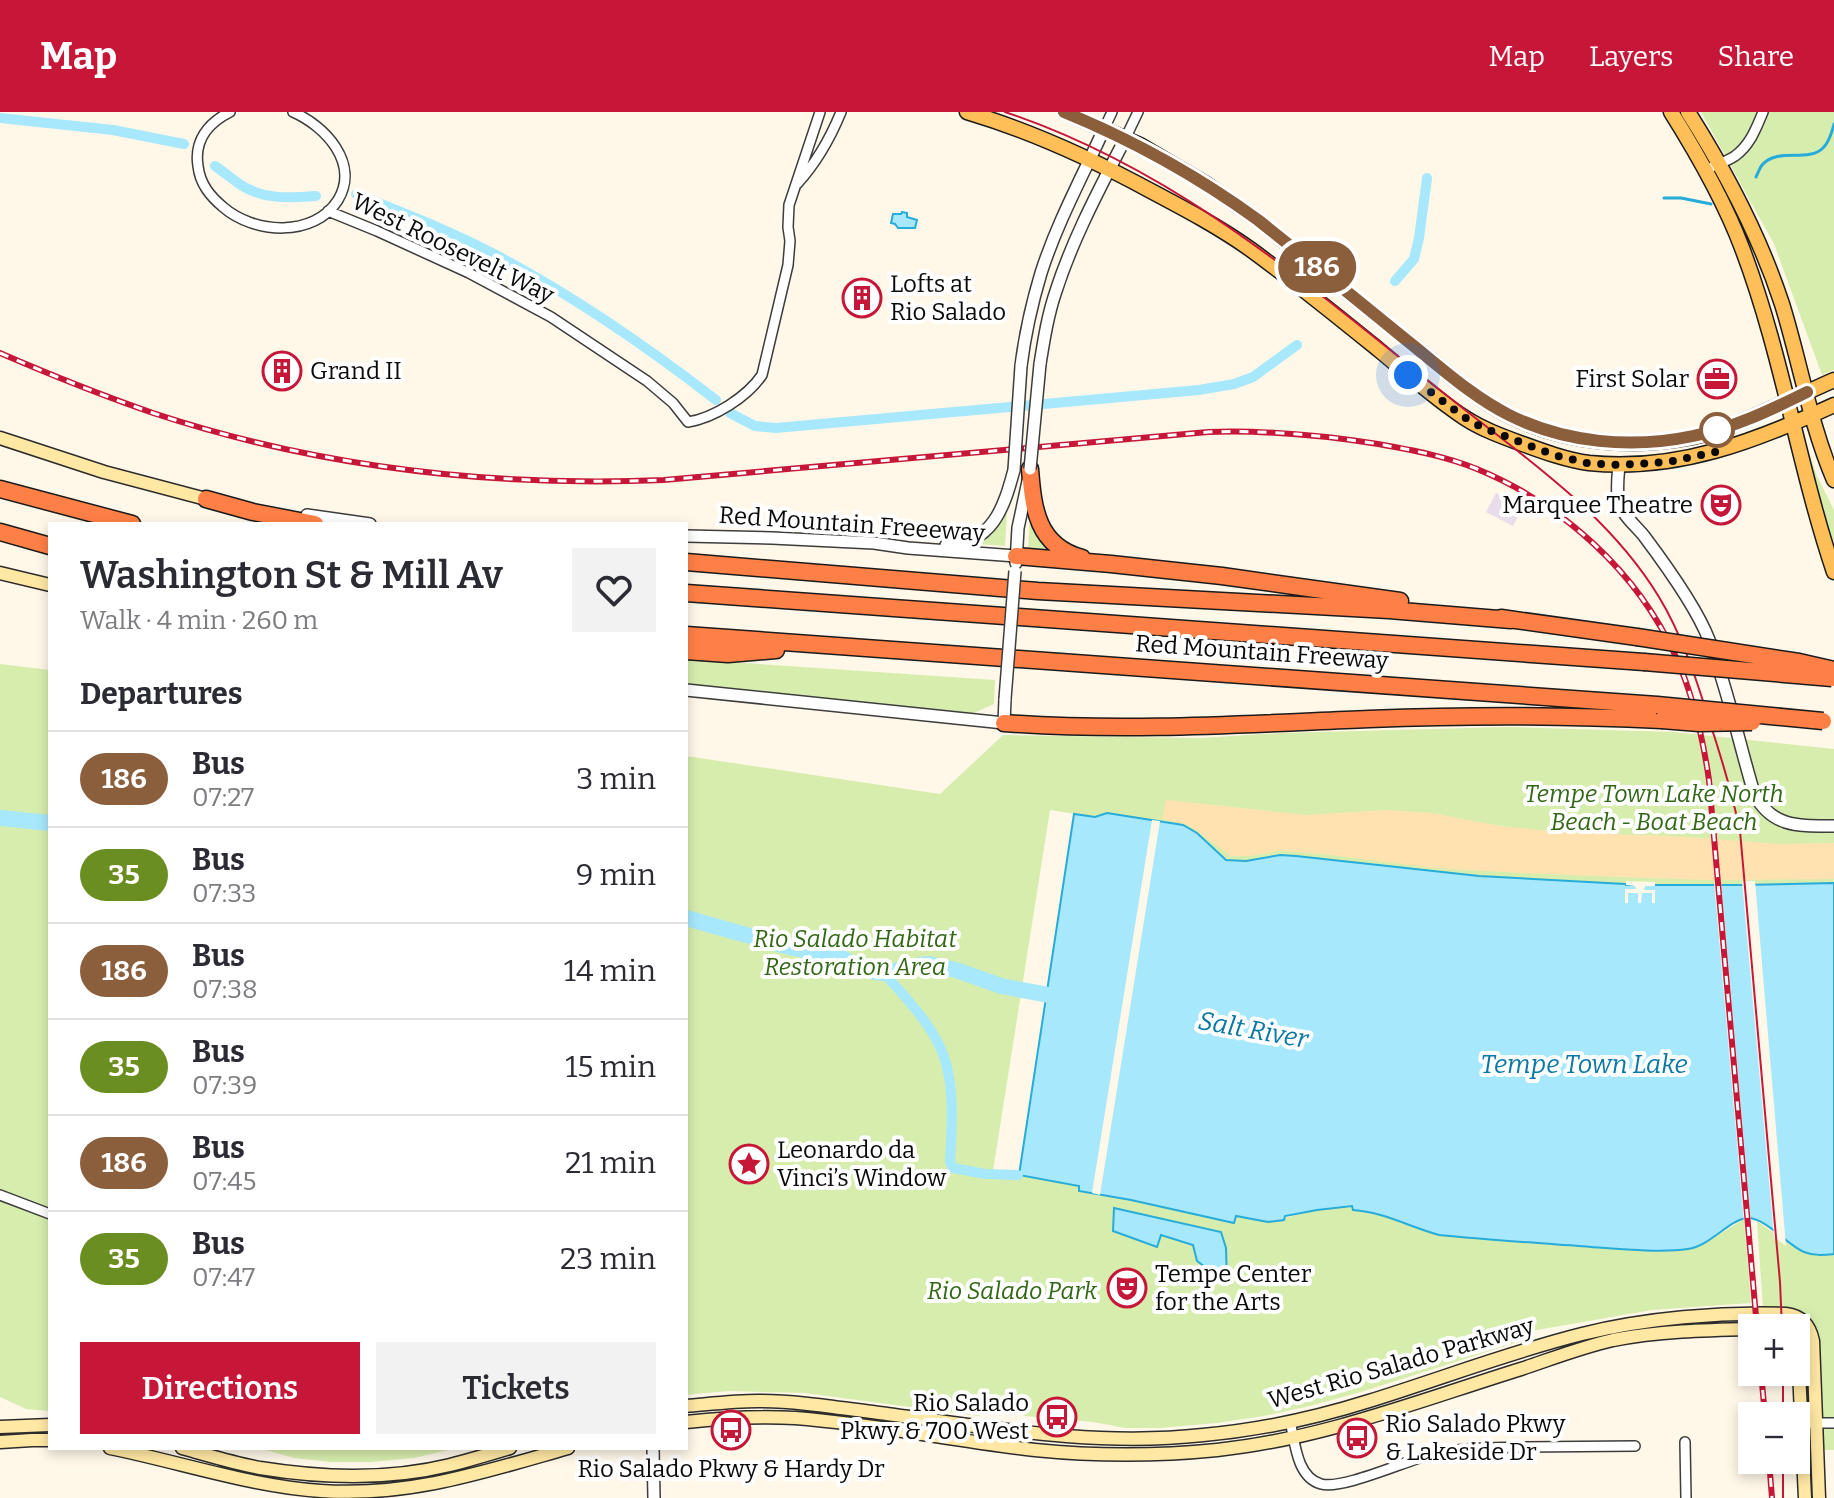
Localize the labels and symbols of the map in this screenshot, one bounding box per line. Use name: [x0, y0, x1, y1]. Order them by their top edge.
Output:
street label: West Roosevelt Way: [347, 187, 559, 309]
line badge: 186: [1271, 241, 1363, 293]
place label: Lofts at Rio Salado: [890, 270, 1006, 326]
building icon: Lofts at Rio Salado: [841, 277, 883, 319]
building icon: Grand II: [261, 350, 303, 392]
your location: [1388, 355, 1428, 395]
place label: Grand II: [310, 357, 402, 385]
office icon: First Solar: [1696, 358, 1738, 400]
place label: First Solar: [1575, 365, 1689, 393]
unlabelled marker: [1700, 413, 1734, 447]
theatre icon: Marquee Theatre: [1700, 484, 1742, 526]
place label: Marquee Theatre: [1502, 491, 1693, 519]
street label: Red Mountain Freeeway: [718, 501, 986, 547]
street label: Red Mountain Freeway: [1134, 629, 1390, 675]
park label: Tempe Town Lake North Beach - Boat Beach: [1524, 780, 1784, 836]
park label: Rio Salado Habitat Restoration Area: [753, 925, 957, 981]
water label: Salt River: [1196, 1005, 1312, 1055]
water label: Tempe Town Lake: [1481, 1049, 1687, 1080]
place label: Leonardo da Vinci’s Window: [777, 1136, 947, 1192]
place icon: Leonardo da Vinci’s Window: [728, 1143, 770, 1185]
place label: Tempe Center for the Arts: [1155, 1260, 1312, 1316]
theatre icon: Tempe Center for the Arts: [1106, 1267, 1148, 1309]
park label: Rio Salado Park: [927, 1277, 1098, 1305]
street label: West Rio Salado Parkway: [1265, 1311, 1538, 1414]
place label: Rio Salado Pkwy & 700 West: [840, 1389, 1029, 1445]
bus stop icon: Rio Salado Pkwy & 700 West: [1036, 1396, 1078, 1438]
bus stop icon: Rio Salado Pkwy & Hardy Dr: [710, 1409, 752, 1451]
place label: Rio Salado Pkwy & Lakeside Dr: [1385, 1410, 1566, 1466]
bus stop icon: Rio Salado Pkwy & Lakeside Dr: [1336, 1417, 1378, 1459]
place label: Rio Salado Pkwy & Hardy Dr: [577, 1455, 885, 1483]

